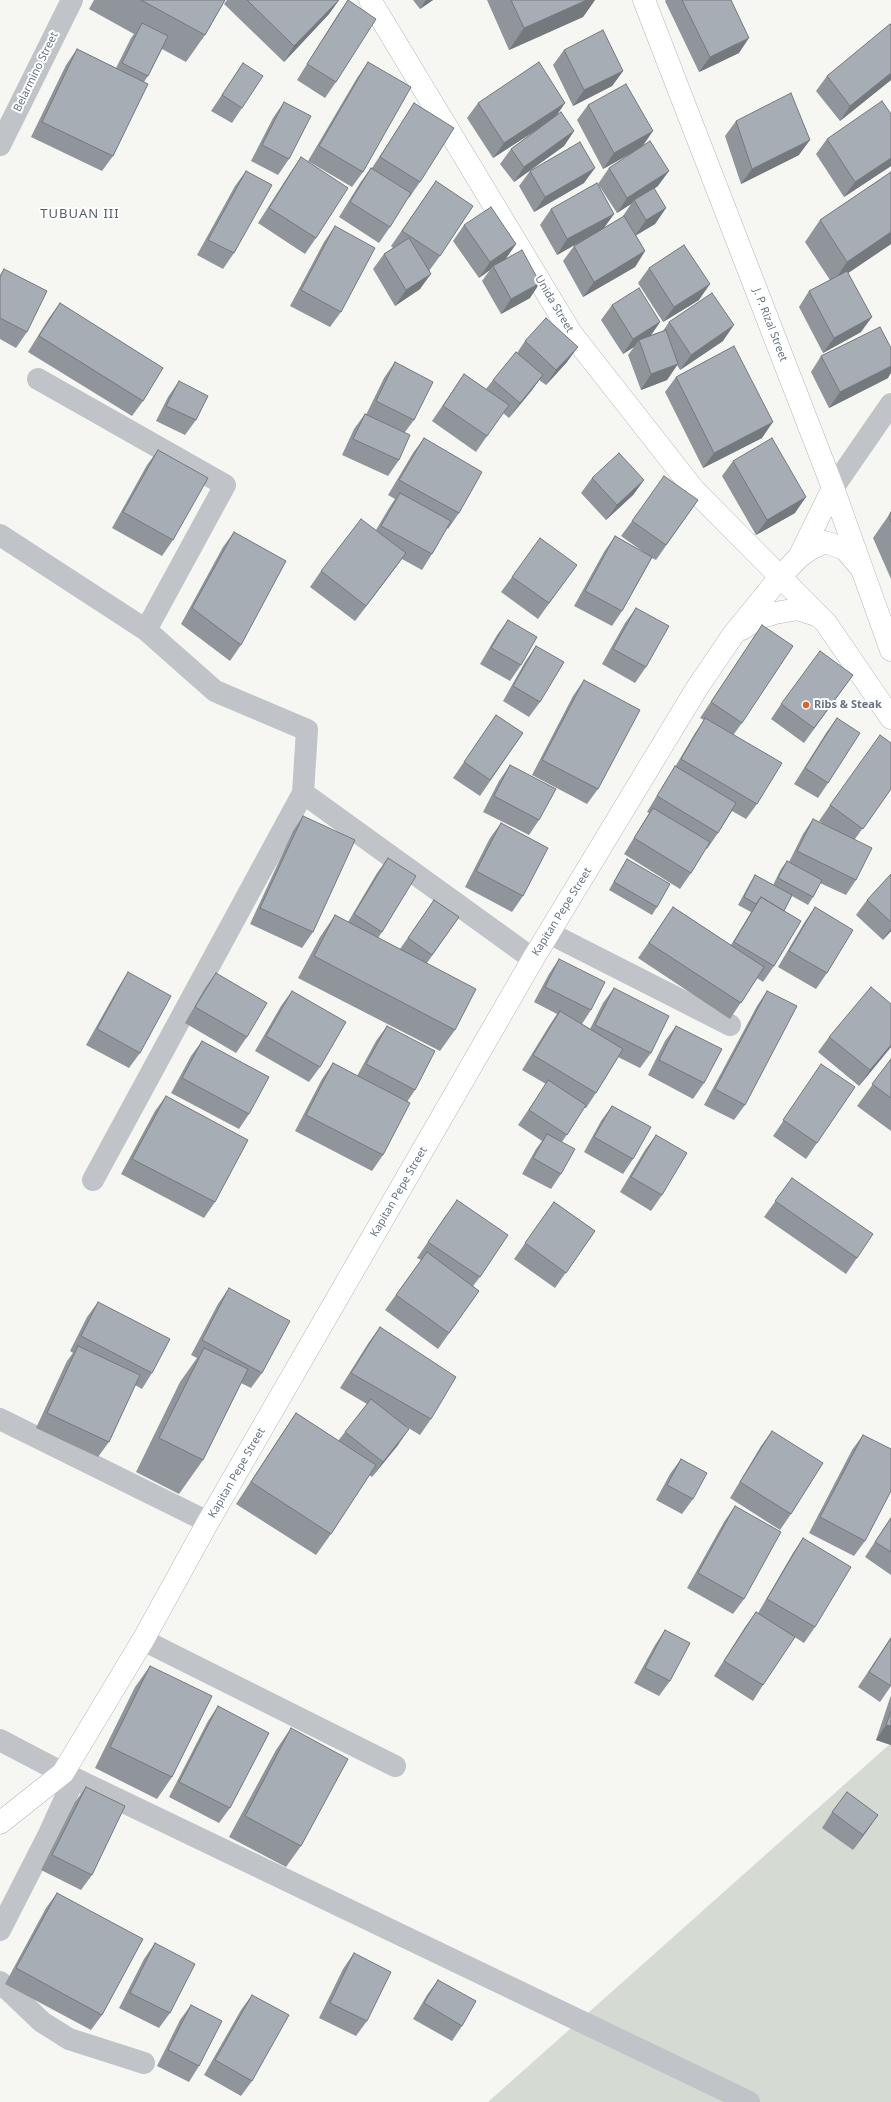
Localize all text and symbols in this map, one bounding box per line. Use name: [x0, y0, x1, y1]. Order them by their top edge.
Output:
street label: Belarmino Street: [11, 30, 61, 114]
district label: TUBUAN III: [40, 206, 120, 222]
street label: Unida Street: [532, 273, 576, 335]
street label: J. P. Rizal Street: [750, 287, 790, 363]
place label: Ribs & Steak: [814, 698, 882, 712]
marker: Ribs & Steak: [801, 700, 811, 710]
street label: Kapitan Pepe Street: [529, 865, 595, 959]
street label: Kapitan Pepe Street: [368, 1145, 430, 1239]
street label: Kapitan Pepe Street: [206, 1426, 268, 1520]

